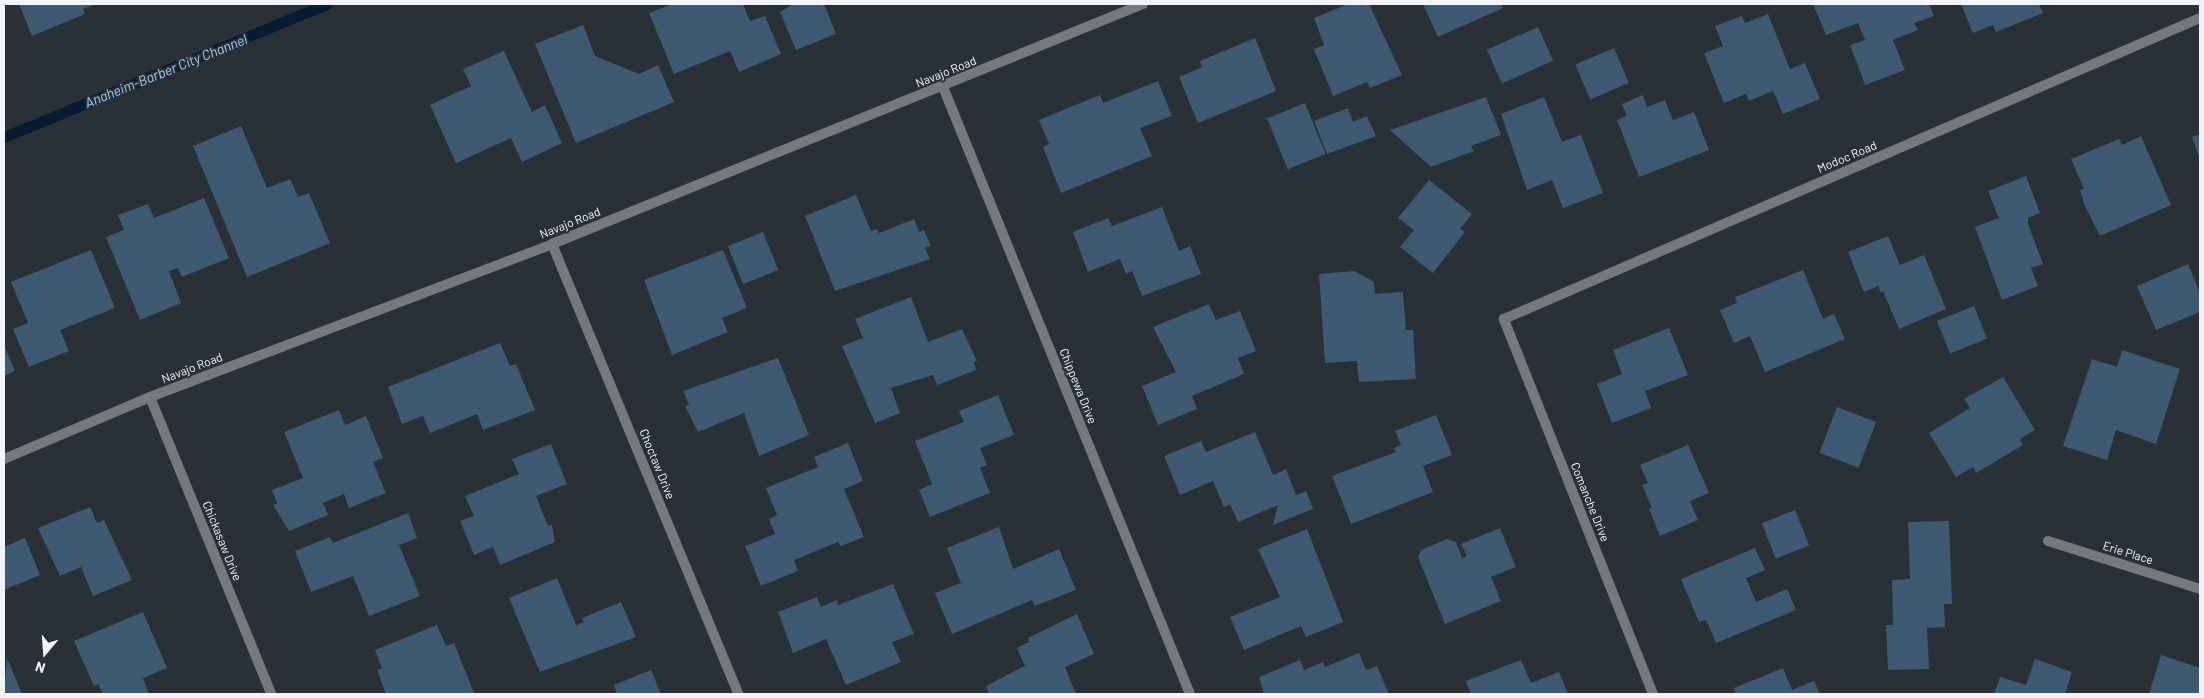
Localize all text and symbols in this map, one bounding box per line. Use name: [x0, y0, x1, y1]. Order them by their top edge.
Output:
water label: Anaheim-Barber City Channel: [82, 31, 250, 111]
street label: Navajo Road: [914, 53, 978, 91]
street label: Modoc Road: [1815, 138, 1879, 176]
street label: Navajo Road: [538, 204, 602, 242]
street label: Chippewa Drive: [1056, 346, 1100, 426]
street label: Navajo Road: [159, 350, 225, 386]
street label: Choctaw Drive: [636, 427, 678, 501]
street label: Comanche Drive: [1568, 460, 1612, 544]
street label: Chickasaw Drive: [199, 499, 245, 583]
street label: Erie Place: [2101, 539, 2155, 567]
north arrow: [20, 628, 70, 678]
text: N: [33, 658, 47, 677]

